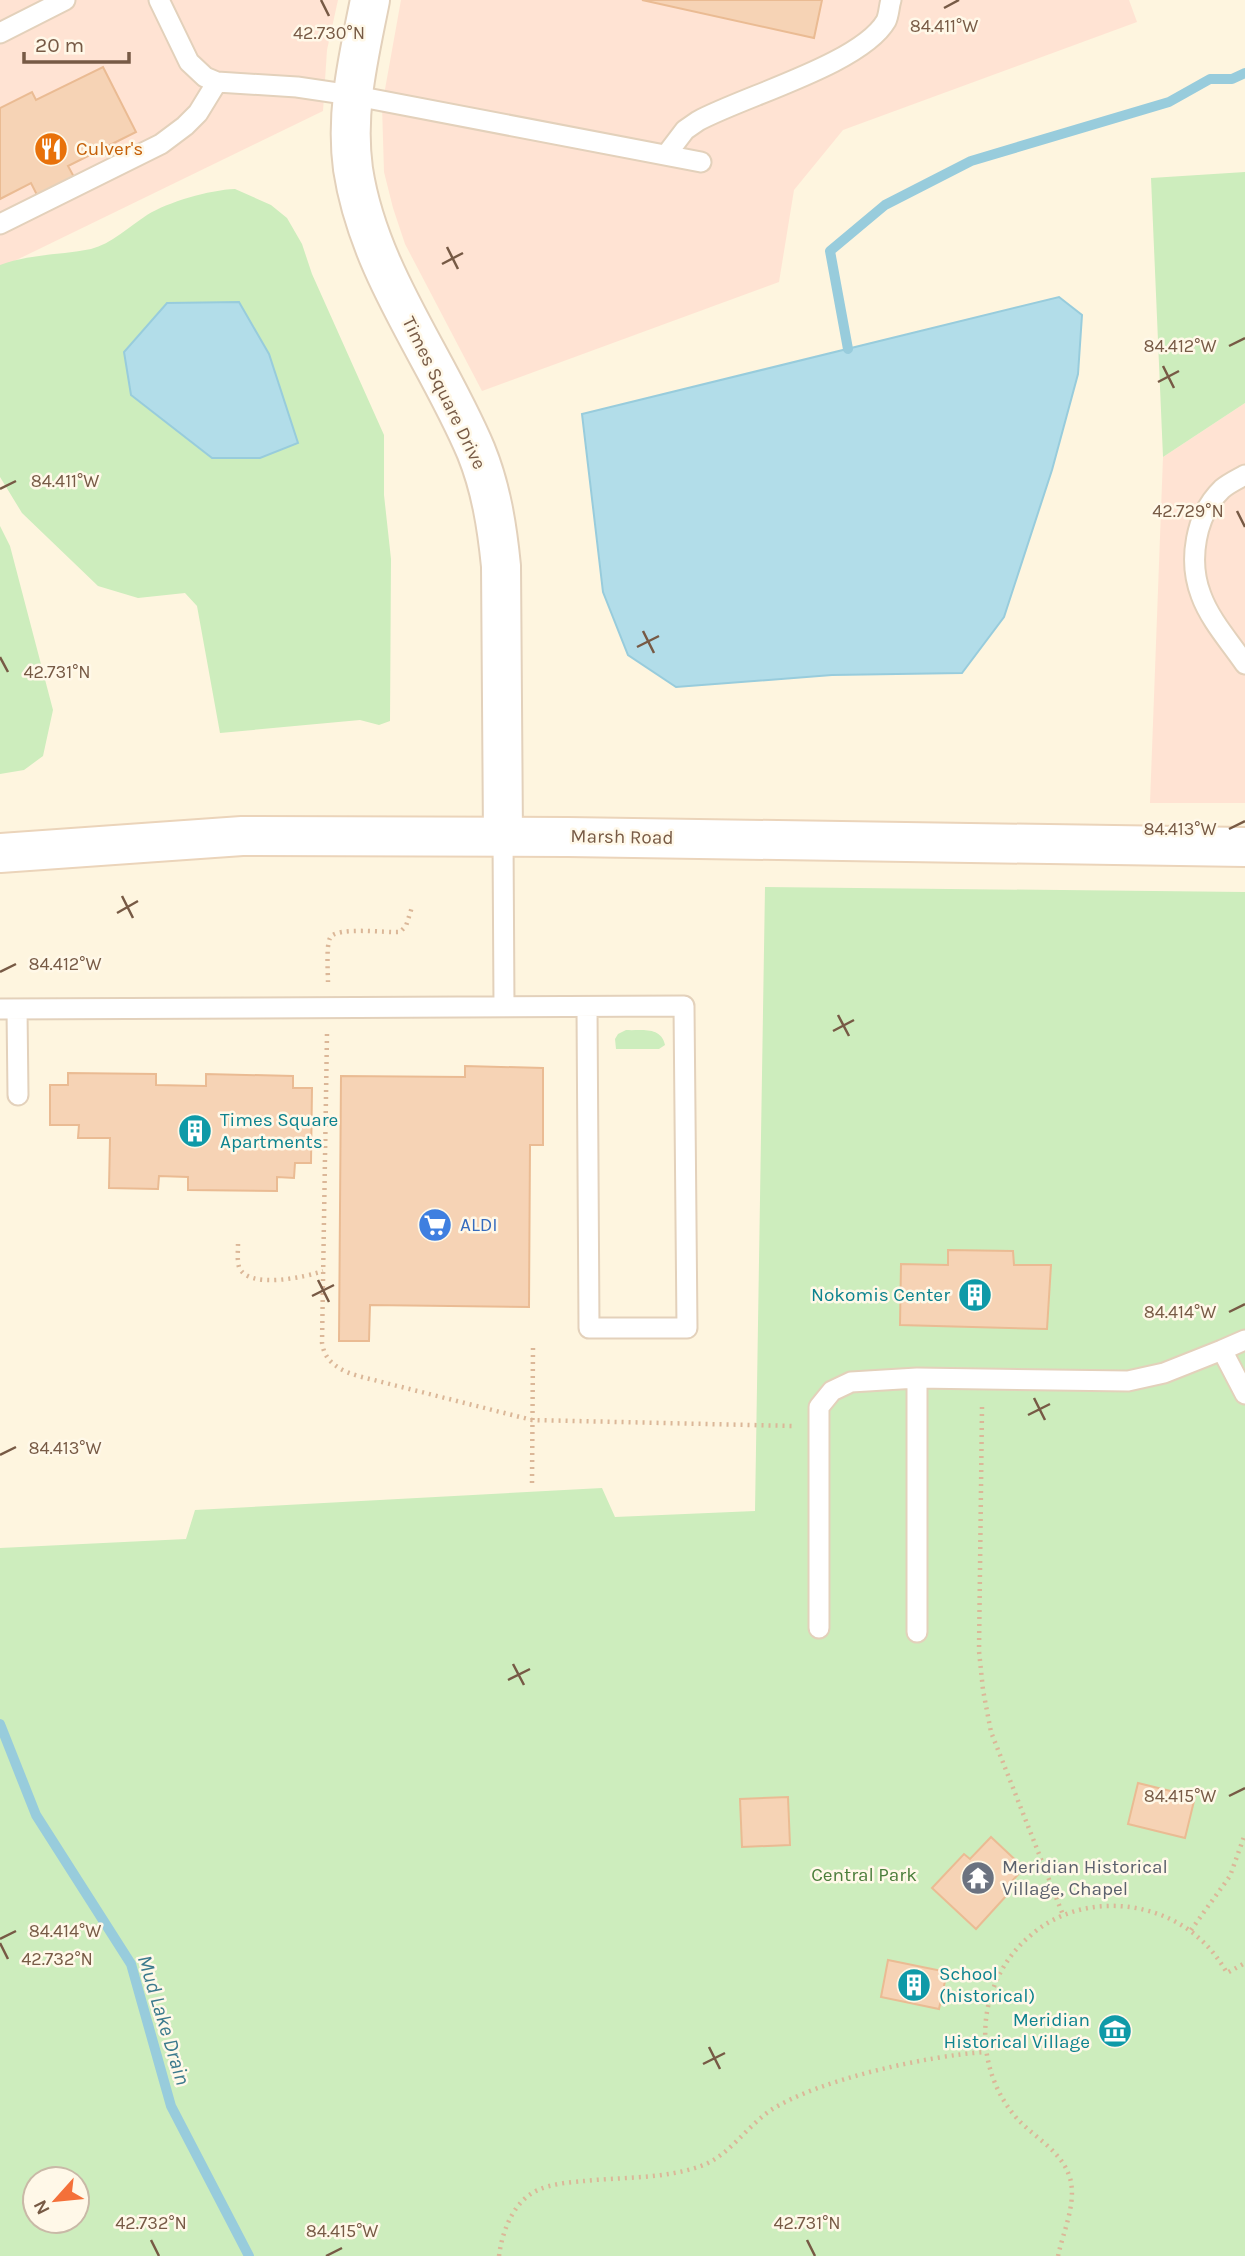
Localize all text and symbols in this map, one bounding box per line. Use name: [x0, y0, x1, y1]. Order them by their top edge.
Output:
text: 84.411°W: [910, 15, 978, 37]
scale bar: [24, 21, 130, 65]
text: 42.730°N: [293, 22, 365, 44]
text: 20 m: [35, 33, 84, 57]
restaurant icon: Culver's: [32, 130, 70, 168]
place label: Culver's: [76, 138, 143, 160]
street label: Times Square Drive: [397, 313, 491, 473]
text: 84.412°W: [1144, 335, 1216, 357]
text: 84.411°W: [31, 470, 99, 492]
text: 42.729°N: [1152, 500, 1224, 522]
text: 42.731°N: [23, 661, 91, 683]
text: 84.413°W: [1143, 818, 1217, 840]
street label: Marsh Road: [570, 825, 674, 849]
text: 84.412°W: [29, 953, 101, 975]
place label: Times Square Apartments: [220, 1109, 338, 1153]
building icon: Times Square Apartments: [176, 1112, 214, 1150]
supermarket icon: ALDI: [416, 1206, 454, 1244]
place label: ALDI: [460, 1214, 498, 1236]
building icon: Nokomis Center: [956, 1276, 994, 1314]
place label: Nokomis Center: [811, 1284, 950, 1306]
text: 84.414°W: [1144, 1301, 1216, 1323]
text: 84.413°W: [28, 1437, 102, 1459]
text: 84.415°W: [1144, 1785, 1216, 1807]
place label: Meridian Historical Village, Chapel: [1002, 1856, 1168, 1900]
temple icon: Meridian Historical Village, Chapel: [959, 1859, 997, 1897]
park label: Central Park: [811, 1864, 917, 1886]
text: 84.414°W: [29, 1920, 101, 1942]
text: 42.732°N: [21, 1948, 93, 1970]
water label: Mud Lake Drain: [133, 1952, 195, 2088]
place label: School (historical): [939, 1963, 1035, 2007]
building icon: School (historical): [895, 1966, 933, 2004]
place label: Meridian Historical Village: [944, 2009, 1090, 2053]
museum icon: Meridian Historical Village: [1096, 2012, 1134, 2050]
north arrow: [21, 2165, 91, 2235]
text: N: [29, 2196, 55, 2218]
text: 42.732°N: [115, 2212, 187, 2234]
text: 42.731°N: [773, 2212, 841, 2234]
text: 84.415°W: [306, 2220, 378, 2242]

